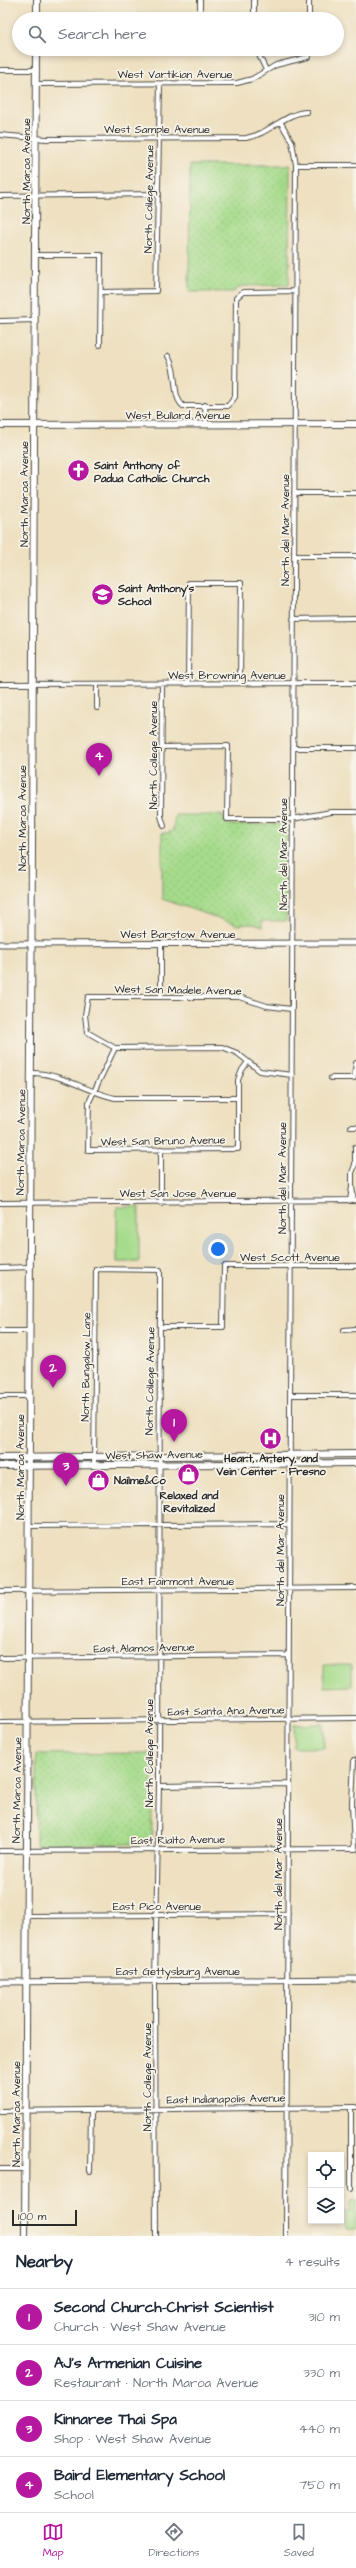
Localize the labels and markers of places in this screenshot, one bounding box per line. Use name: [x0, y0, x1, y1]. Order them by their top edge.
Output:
church icon: Saint Anthony of Padua Catholic Church: [65, 458, 91, 484]
place label: Saint Anthony of Padua Catholic Church: [93, 458, 210, 486]
school or university icon: Saint Anthony's School: [90, 581, 116, 607]
place label: Saint Anthony's School: [117, 581, 195, 609]
pin: 4: [86, 743, 112, 776]
pin: 2: [40, 1355, 66, 1388]
pin: 1: [161, 1409, 187, 1442]
hospital icon: Heart, Artery, and Vein Center - Fresno: [258, 1425, 284, 1451]
place label: Heart, Artery, and Vein Center - Fresno: [215, 1451, 326, 1479]
pin: 3: [53, 1453, 79, 1486]
shop icon: Relaxed and Revitalized: [176, 1462, 202, 1488]
shop icon: Nailme&Co: [85, 1467, 111, 1493]
place label: Nailme&Co: [114, 1473, 167, 1488]
place label: Relaxed and Revitalized: [159, 1488, 219, 1516]

